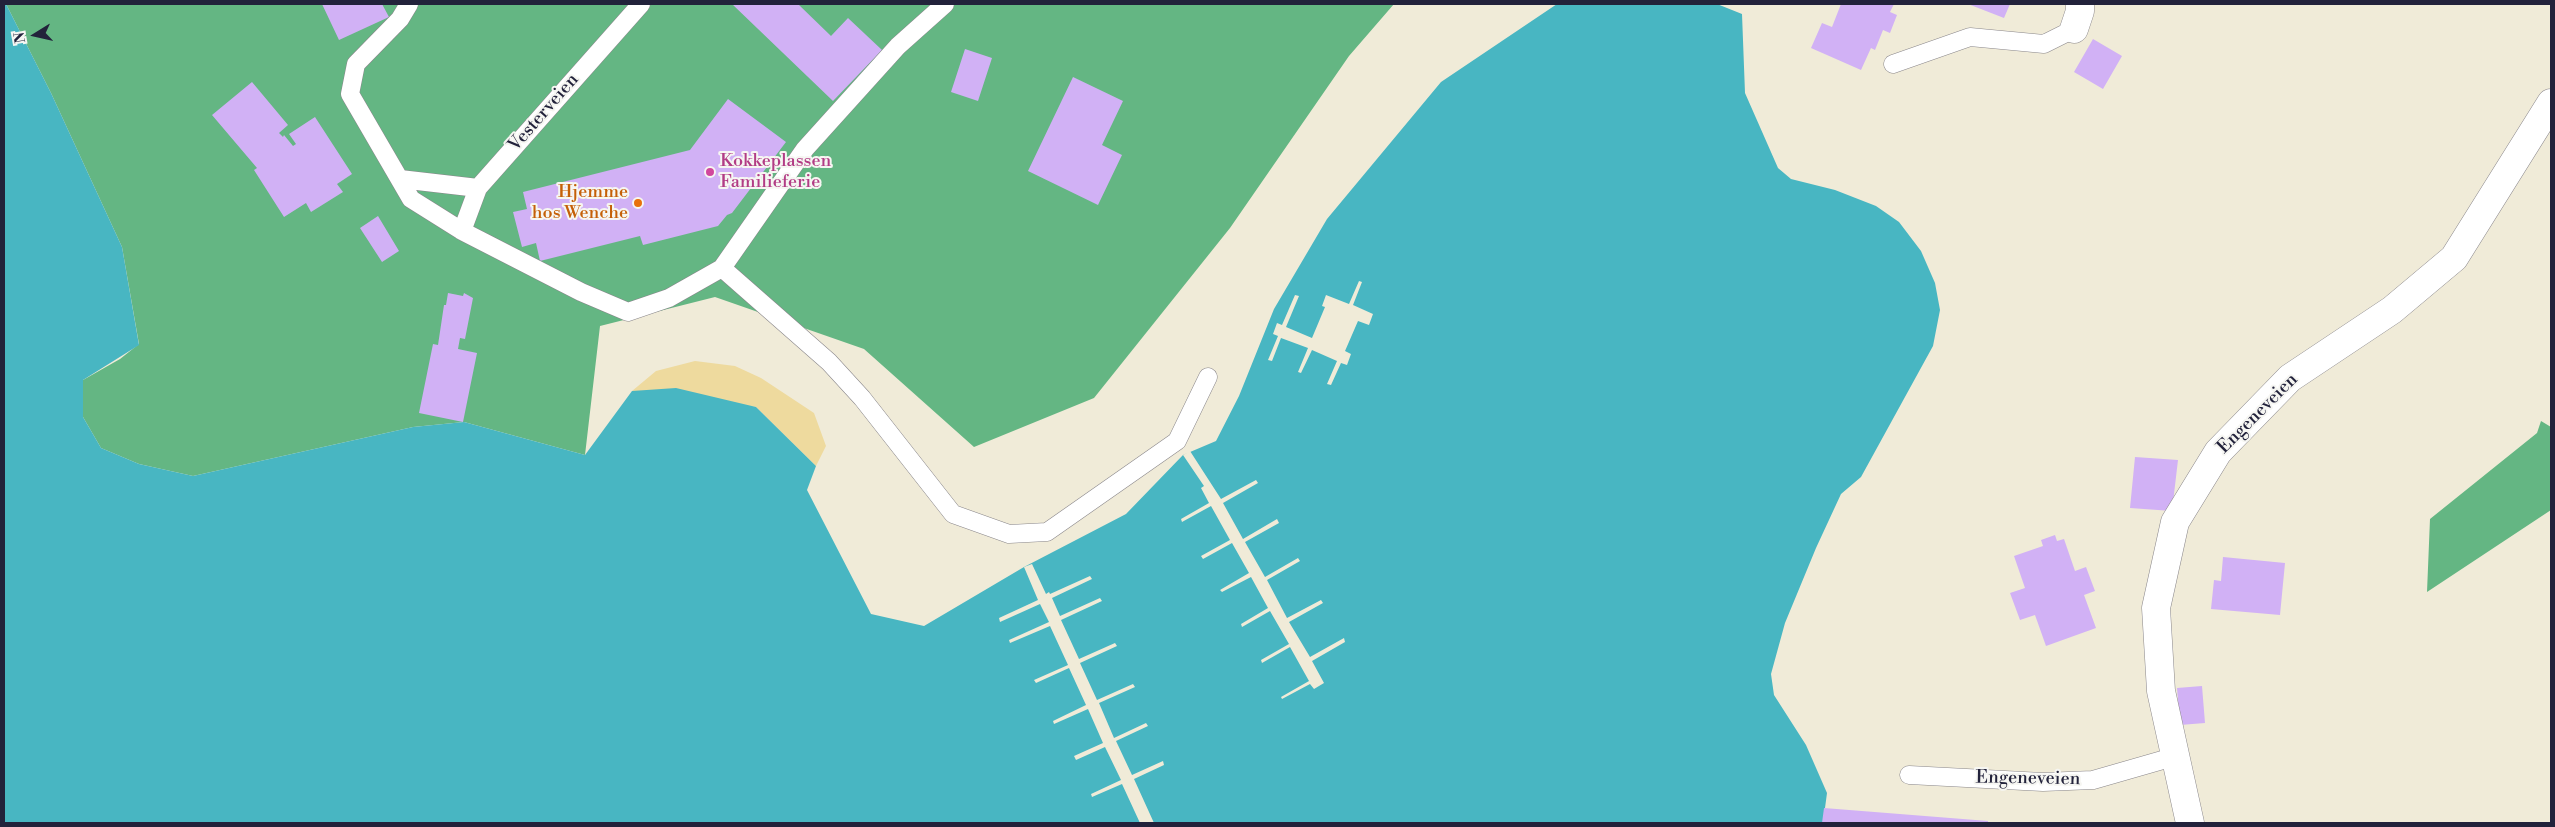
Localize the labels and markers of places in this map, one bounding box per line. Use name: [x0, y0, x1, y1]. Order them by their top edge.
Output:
place label: Kokkeplassen Familieferie: [720, 151, 831, 193]
marker: Kokkeplassen Familieferie: [704, 166, 716, 178]
place label: Hjemme hos Wenche: [532, 182, 628, 224]
marker: Hjemme hos Wenche: [632, 197, 644, 209]

